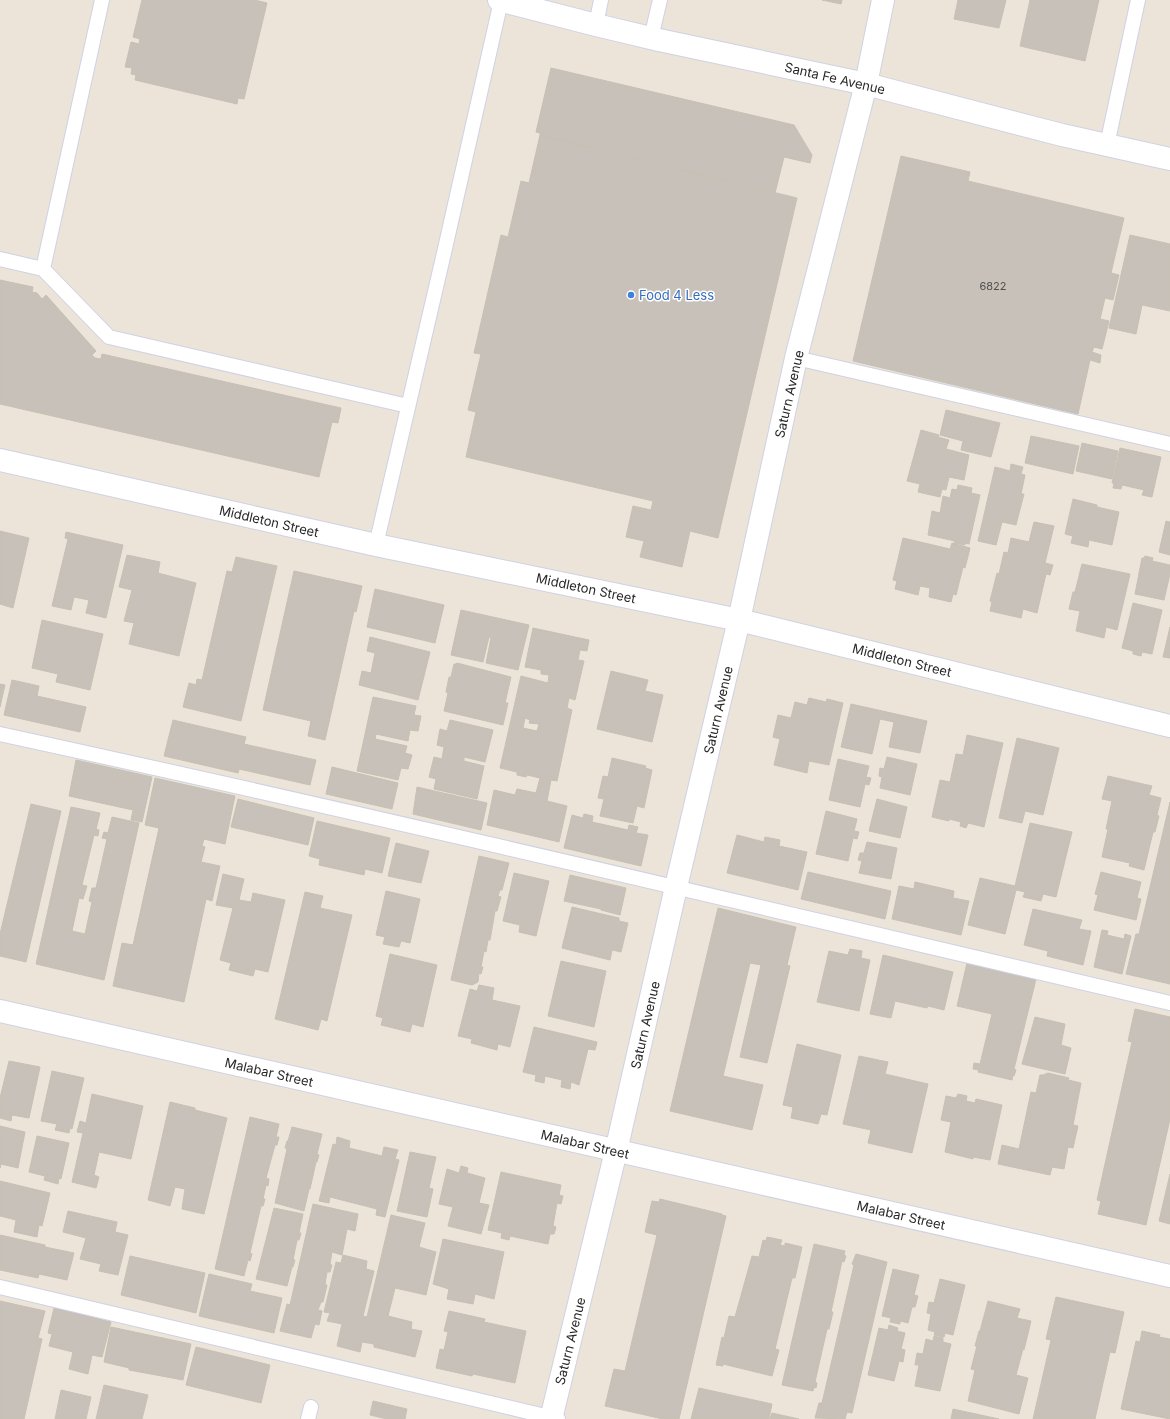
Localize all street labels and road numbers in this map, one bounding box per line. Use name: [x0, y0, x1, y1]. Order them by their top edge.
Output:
street label: Santa Fe Avenue: [783, 59, 887, 97]
street label: Saturn Avenue: [771, 349, 807, 439]
street label: Middleton Street: [218, 502, 320, 540]
street label: Middleton Street: [535, 570, 637, 606]
street label: Middleton Street: [851, 640, 953, 680]
street label: Saturn Avenue: [700, 665, 736, 755]
street label: Saturn Avenue: [627, 980, 663, 1070]
street label: Malabar Street: [223, 1054, 315, 1090]
street label: Malabar Street: [539, 1126, 631, 1162]
street label: Malabar Street: [855, 1197, 947, 1233]
street label: Saturn Avenue: [551, 1296, 589, 1386]

